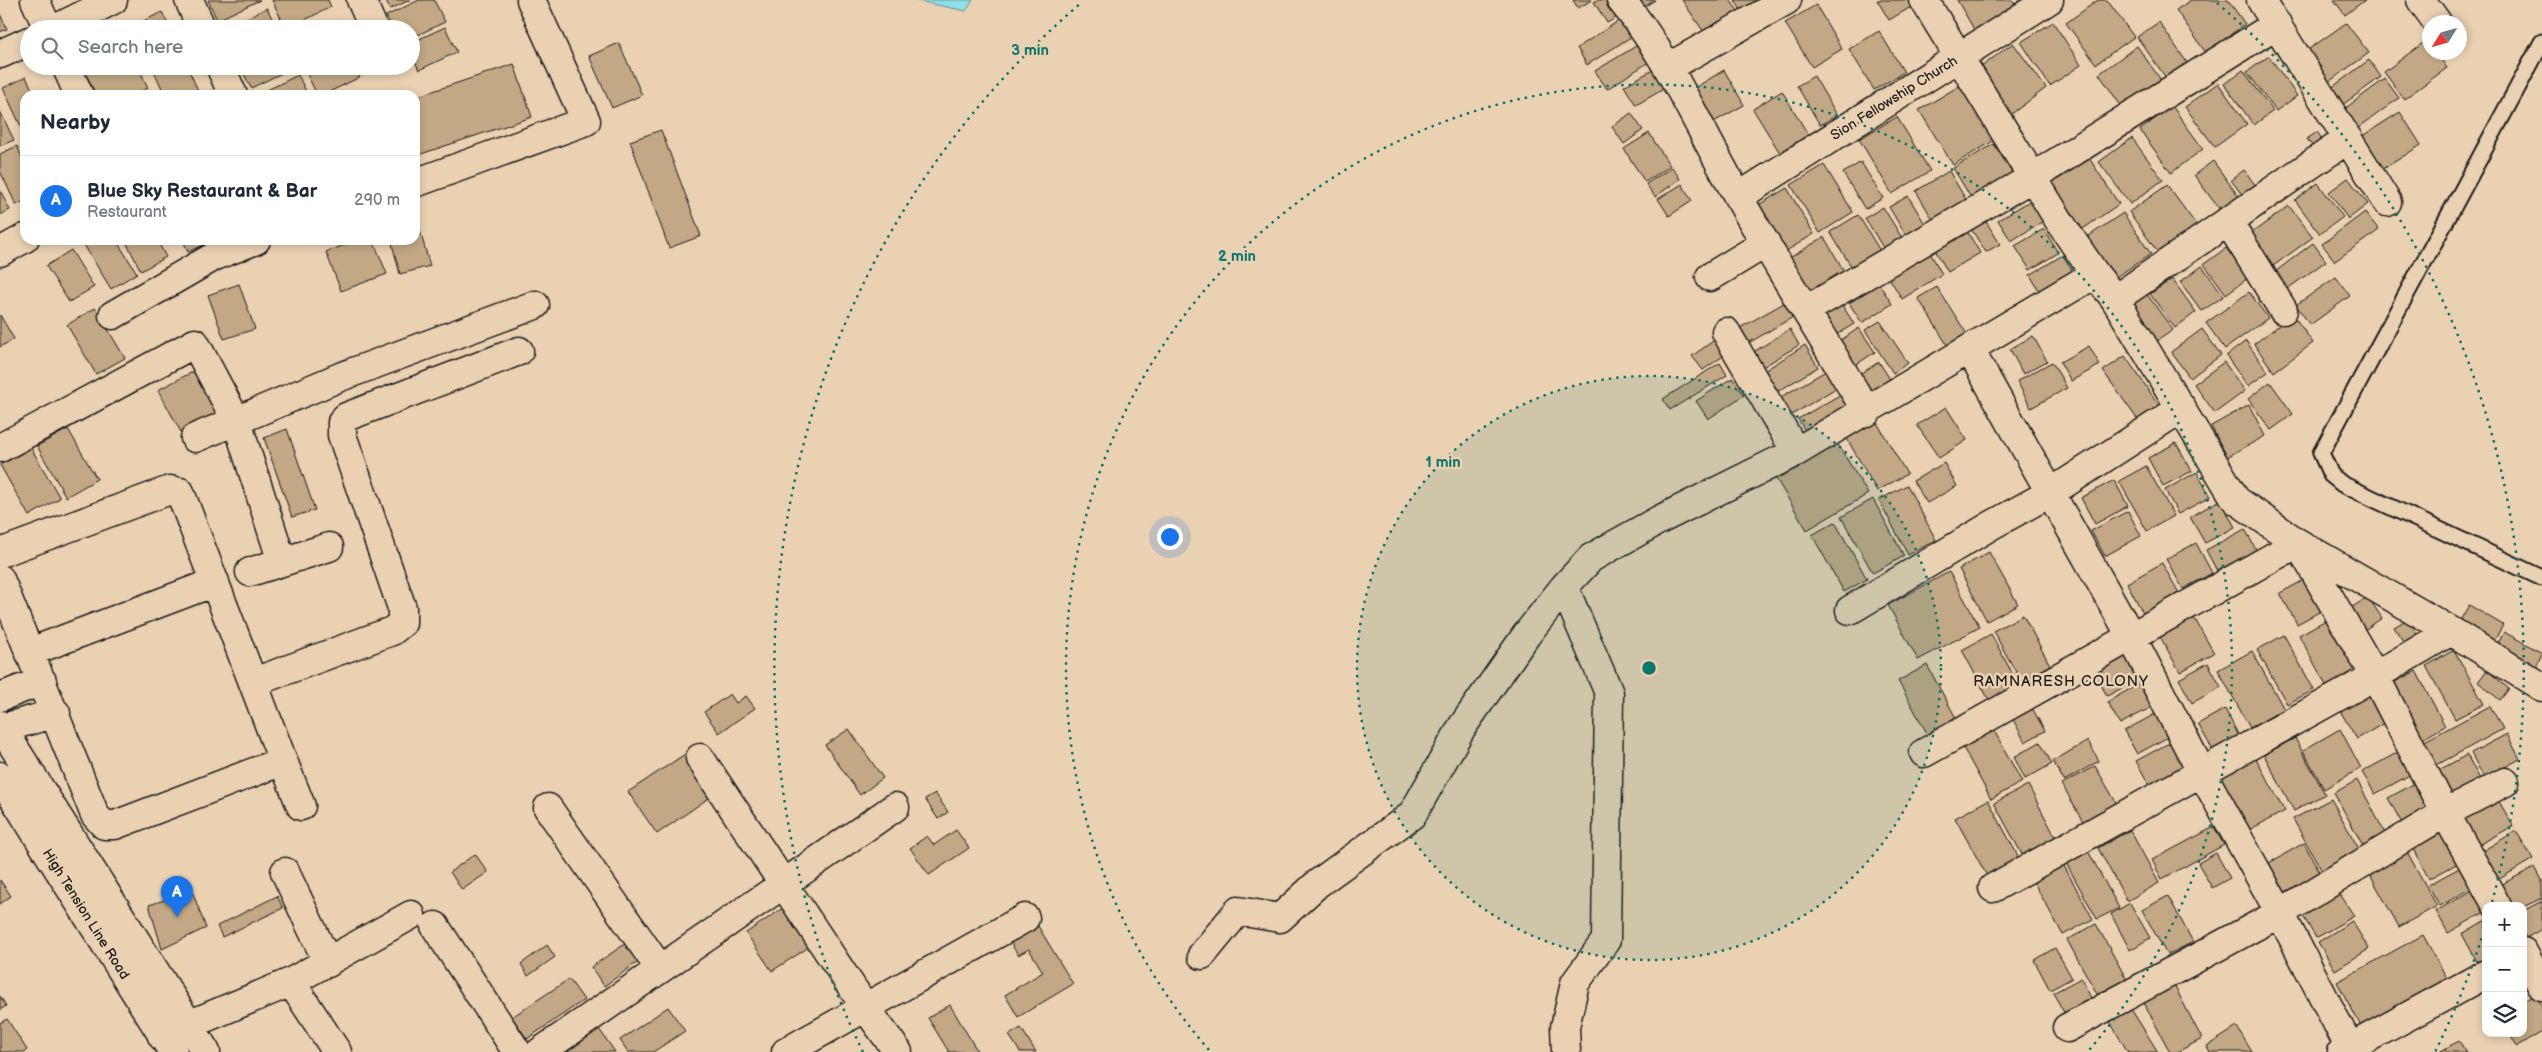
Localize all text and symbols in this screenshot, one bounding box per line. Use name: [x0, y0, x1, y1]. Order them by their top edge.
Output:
north arrow: [2422, 15, 2467, 60]
search box: [20, 20, 420, 75]
icon: search: [38, 34, 66, 62]
text: Search here: [78, 36, 183, 59]
text: 3 min: [1011, 41, 1049, 60]
street label: Sion Fellowship Church: [1827, 52, 1961, 144]
text: Nearby: [40, 110, 110, 135]
text: Blue Sky Restaurant & Bar: [87, 180, 317, 203]
text: A: [51, 191, 61, 210]
text: 290 m: [354, 191, 400, 210]
text: Restaurant: [87, 203, 167, 222]
text: 2 min: [1218, 247, 1256, 266]
text: 1 min: [1425, 453, 1461, 472]
your location: [1157, 524, 1183, 550]
centre of rings: [1640, 659, 1658, 677]
district label: RAMNARESH COLONY: [1973, 672, 2149, 691]
street label: High Tension Line Road: [39, 846, 133, 982]
pin: A: [161, 876, 193, 917]
map controls: [2482, 902, 2527, 1037]
button: +: [2482, 902, 2527, 947]
button: −: [2482, 947, 2527, 992]
button: layers: [2482, 992, 2527, 1037]

